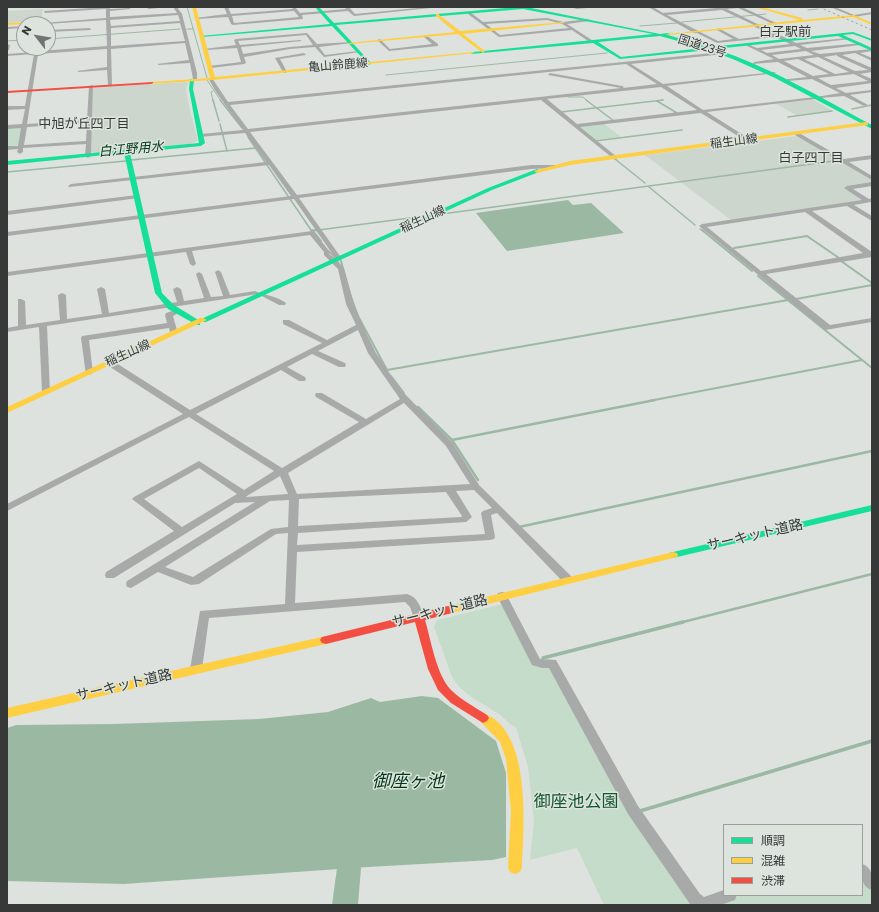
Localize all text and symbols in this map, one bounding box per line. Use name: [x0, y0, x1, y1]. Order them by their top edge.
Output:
north arrow: [16, 16, 56, 56]
text: N: [18, 23, 36, 38]
district label: 白子駅前: [759, 25, 811, 41]
street label: 国道23号: [676, 32, 728, 62]
street label: 亀山鈴鹿線: [307, 56, 369, 76]
district label: 中旭が丘四丁目: [39, 117, 129, 133]
street label: 稲生山線: [709, 132, 759, 152]
water label: 白江野用水: [98, 139, 164, 161]
district label: 白子四丁目: [779, 151, 843, 167]
street label: 稲生山線: [398, 203, 448, 237]
street label: 稲生山線: [103, 338, 153, 370]
street label: サーキット道路: [705, 517, 805, 555]
street label: サーキット道路: [390, 592, 490, 632]
street label: サーキット道路: [74, 667, 174, 705]
water label: 御座ヶ池: [372, 771, 444, 793]
park label: 御座池公園: [534, 793, 618, 813]
legend: [723, 824, 863, 896]
text: 順調: [761, 832, 785, 849]
text: 混雑: [761, 852, 785, 869]
text: 渋滞: [761, 872, 785, 889]

